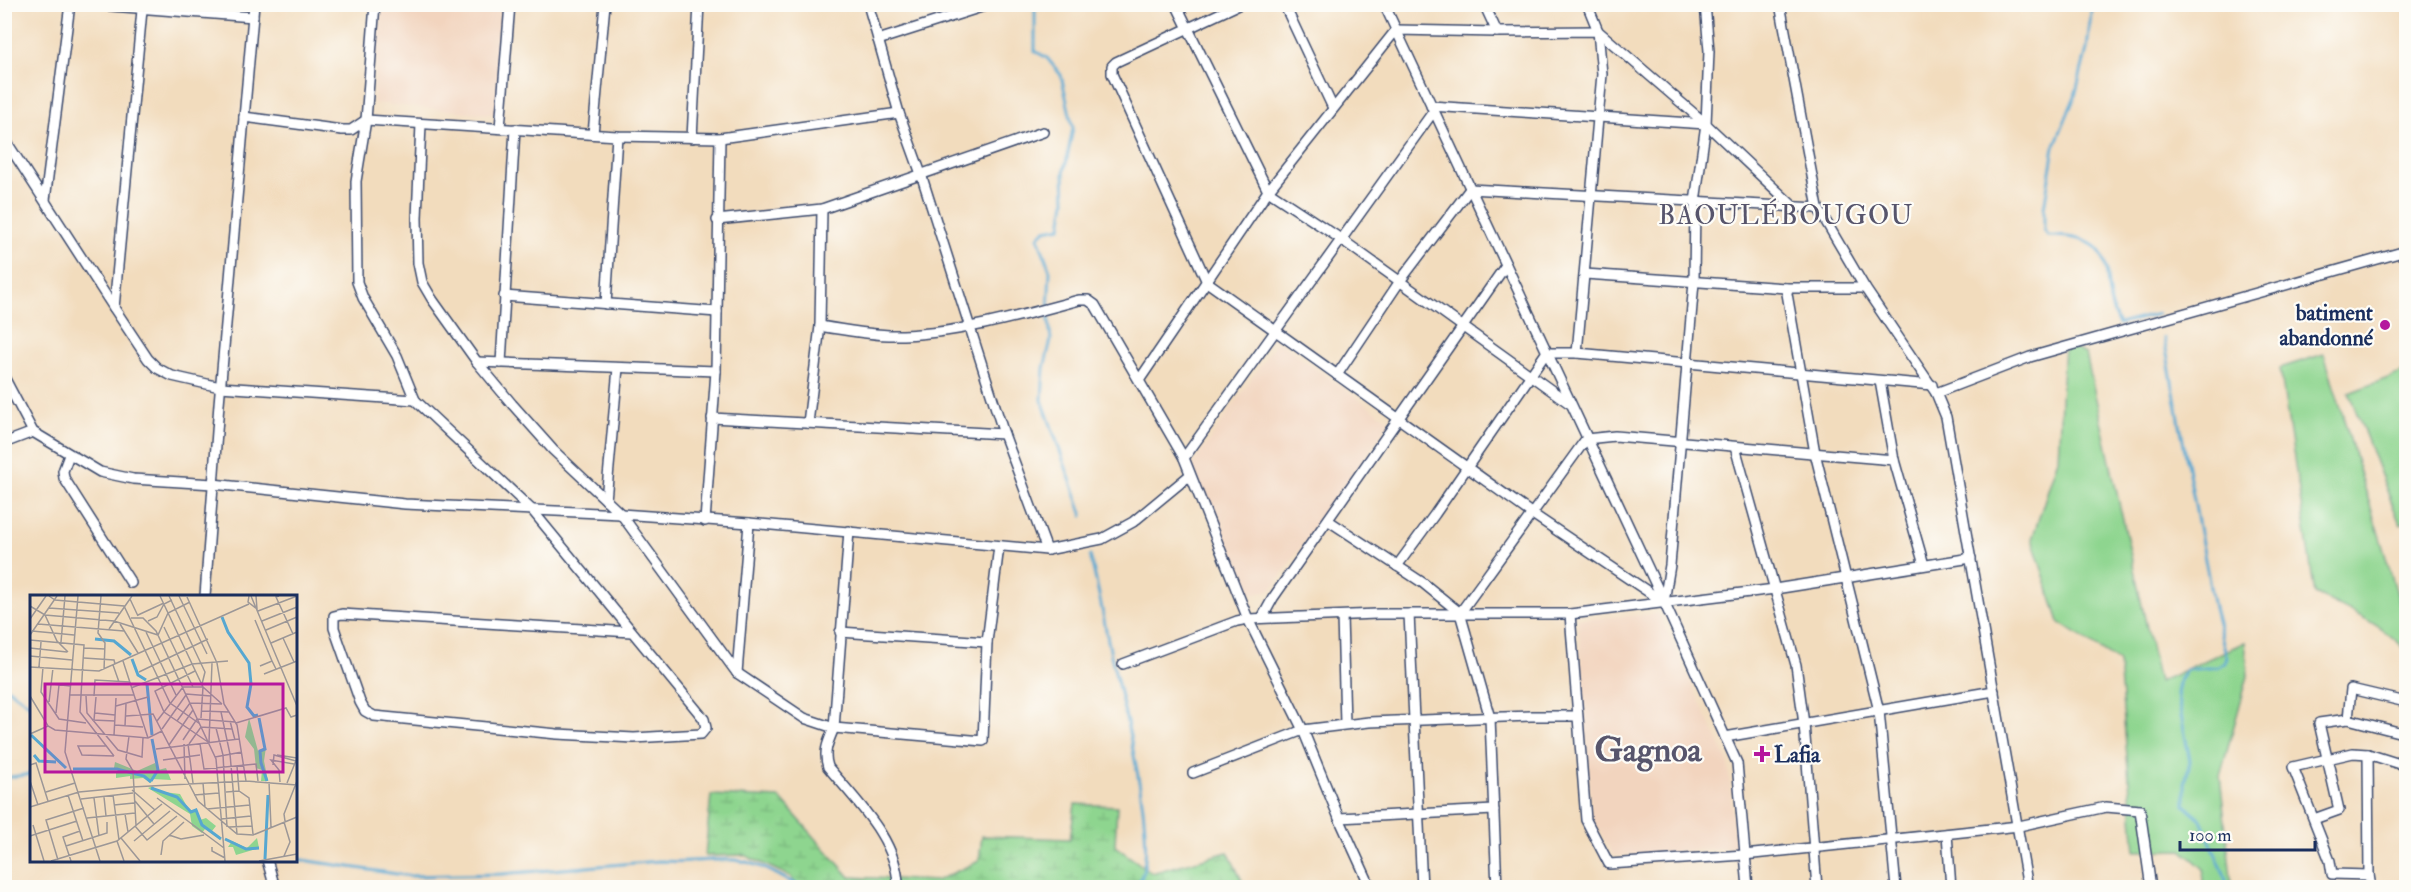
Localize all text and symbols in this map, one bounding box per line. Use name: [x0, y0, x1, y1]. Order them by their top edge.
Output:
district label: BAOULÉBOUGOU: [1658, 198, 1914, 232]
place label: batiment abandonné: [2280, 299, 2374, 352]
marker: batiment abandonné: [2378, 318, 2392, 332]
inset map: [30, 595, 297, 862]
district label: Gagnoa: [1594, 729, 1703, 772]
place label: Lafia: [1774, 741, 1821, 769]
marker: Lafia: [1755, 747, 1769, 761]
scale bar: [2180, 814, 2315, 852]
text: 100 m: [2189, 824, 2232, 847]

